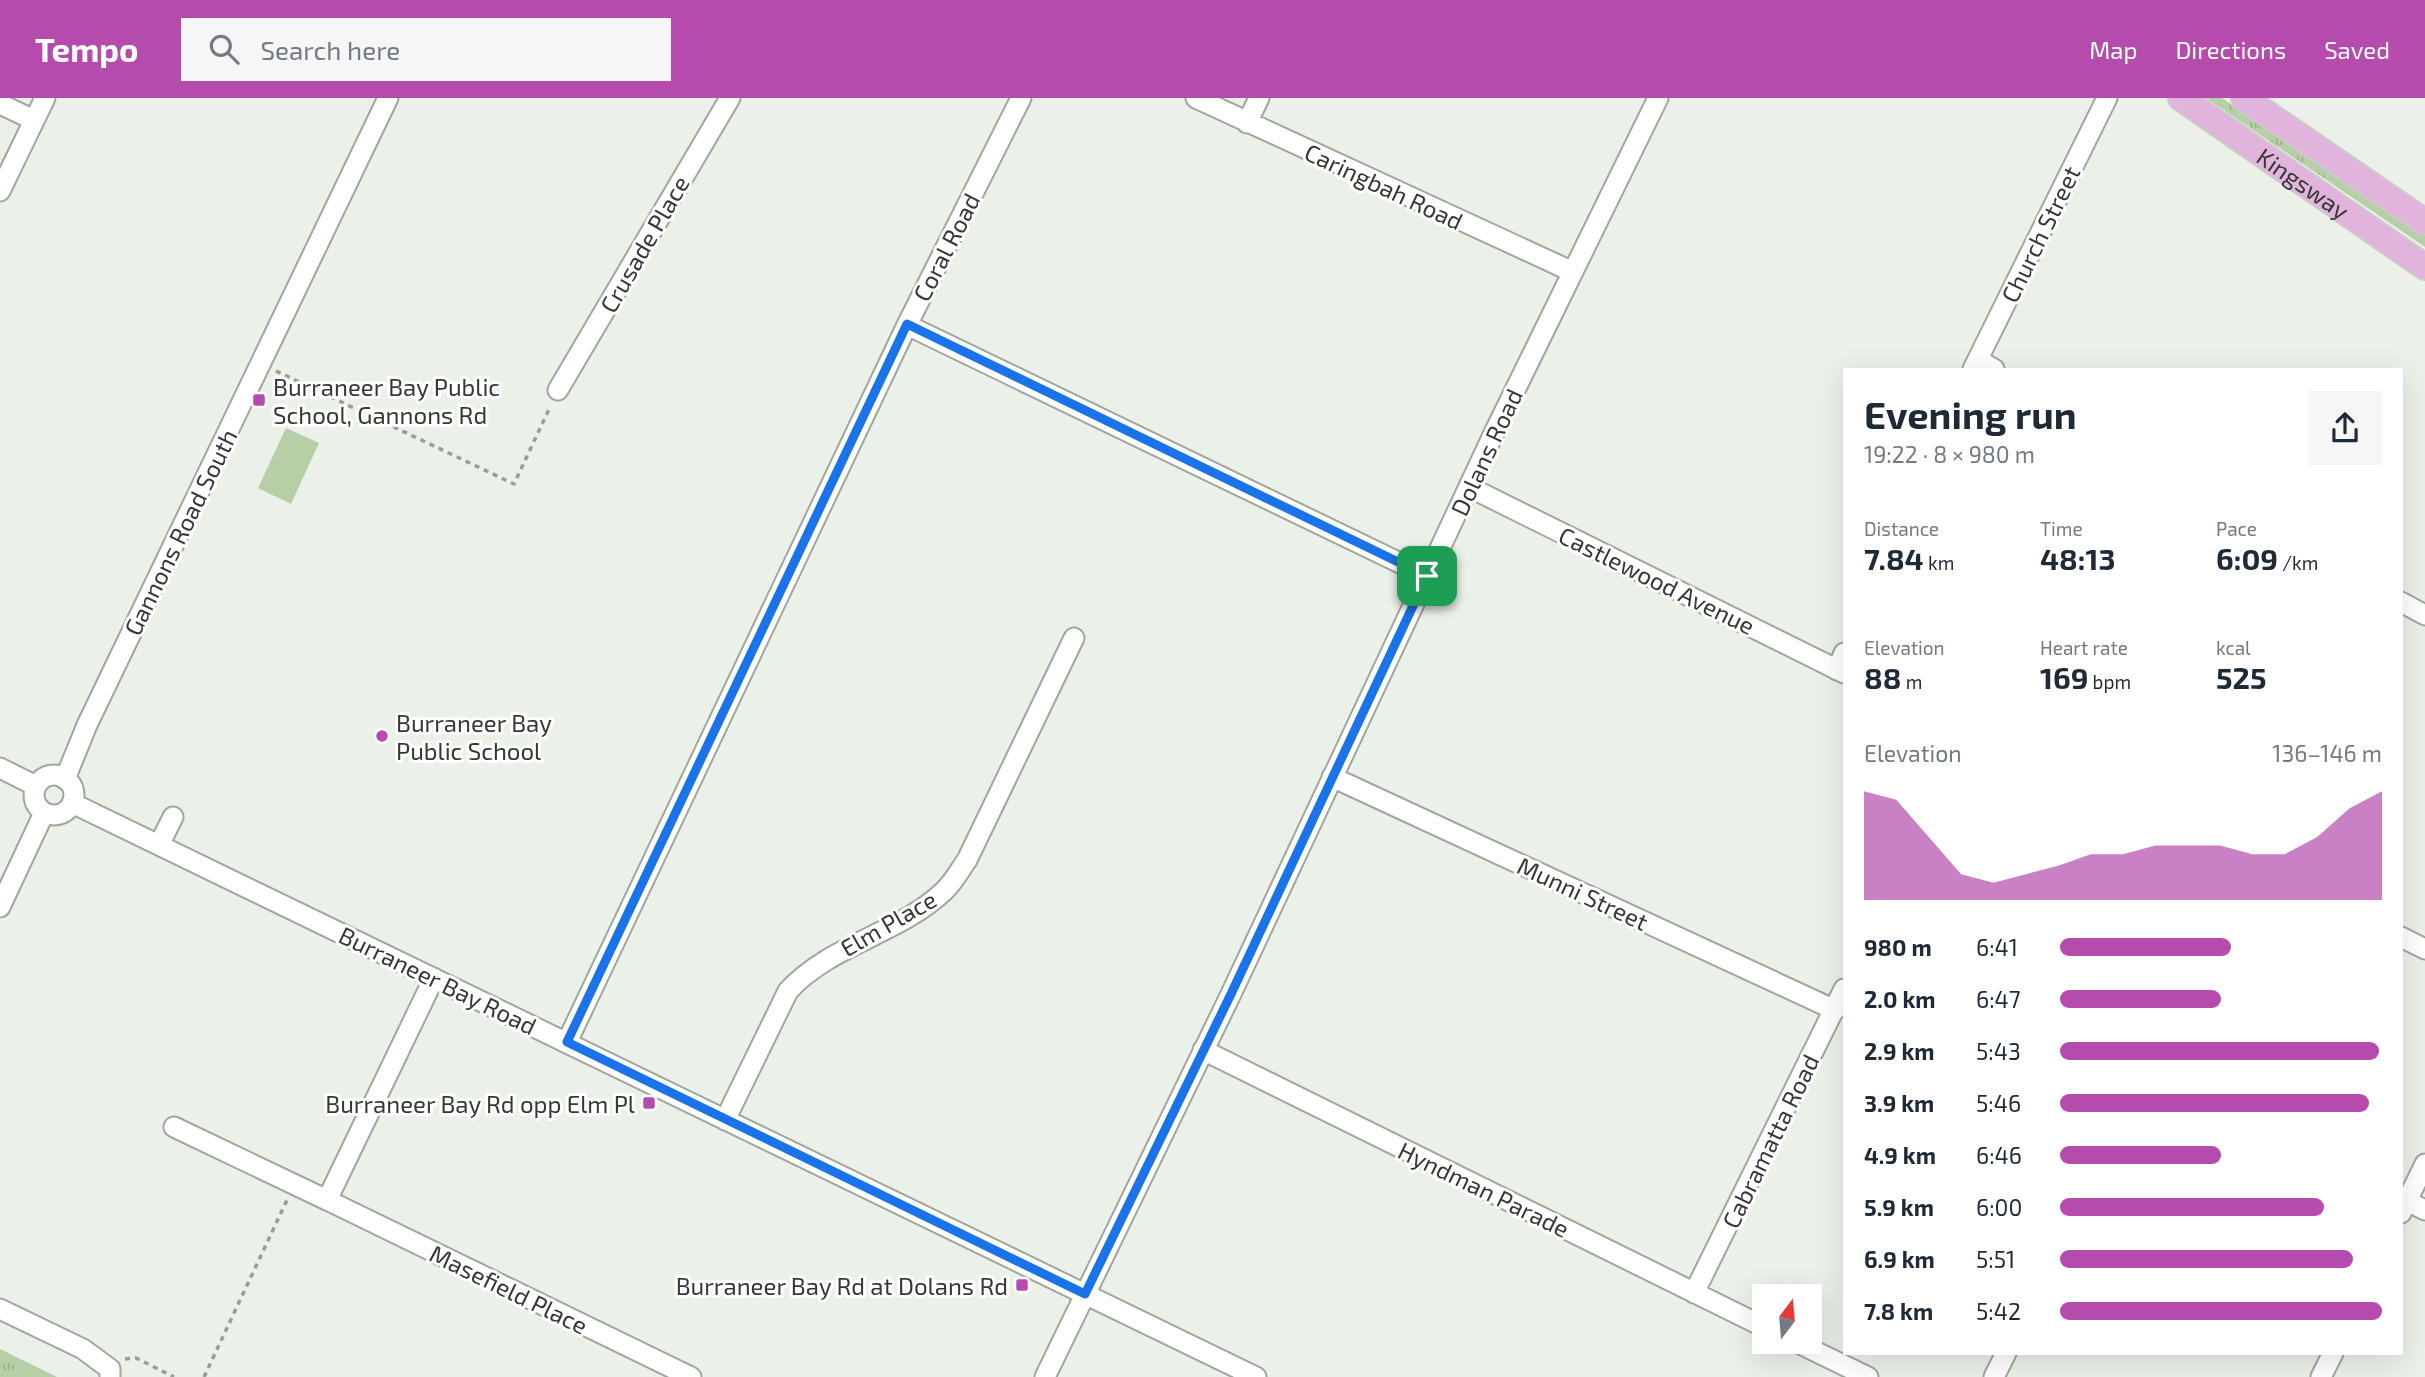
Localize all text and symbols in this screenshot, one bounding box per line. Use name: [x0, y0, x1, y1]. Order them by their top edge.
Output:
search box: [181, 18, 671, 81]
text: Tempo: [35, 29, 139, 69]
icon: search: [205, 30, 243, 68]
text: Search here: [261, 34, 400, 65]
text: Map: [2089, 35, 2137, 64]
text: Directions: [2175, 35, 2286, 64]
text: Saved: [2324, 35, 2390, 64]
street label: Caringbah Road: [1300, 137, 1468, 235]
street label: Kingsway: [2252, 141, 2355, 225]
street label: Church Street: [1994, 161, 2086, 307]
street label: Crusade Place: [593, 170, 695, 318]
street label: Coral Road: [906, 188, 986, 306]
place label: Burraneer Bay Public School, Gannons Rd: [273, 372, 500, 429]
street label: Dolans Road: [1444, 384, 1528, 520]
text: Evening run: [1864, 391, 2077, 437]
button: share: [2308, 391, 2382, 465]
marker: Burraneer Bay Public School, Gannons Rd: [251, 392, 267, 408]
street label: Gannons Road South: [117, 424, 243, 640]
text: 19:22 · 8 × 980 m: [1864, 440, 2035, 468]
text: Distance: [1864, 517, 1939, 540]
text: Time: [2040, 517, 2083, 540]
text: Pace: [2216, 517, 2257, 540]
street label: Castlewood Avenue: [1554, 520, 1760, 640]
text: 7.84: [1864, 540, 1924, 576]
text: 48:13: [2040, 540, 2115, 576]
text: 6:09: [2216, 540, 2278, 576]
pin: [1397, 546, 1457, 606]
text: km: [1924, 551, 1954, 574]
text: /km: [2278, 551, 2318, 574]
icon: arrive: [1408, 557, 1446, 595]
text: Elevation: [1864, 636, 1945, 659]
text: Heart rate: [2040, 636, 2128, 659]
text: kcal: [2216, 636, 2251, 659]
text: 88: [1864, 659, 1901, 695]
text: 169: [2040, 659, 2088, 695]
text: 525: [2216, 659, 2267, 695]
text: m: [1901, 670, 1922, 693]
text: bpm: [2088, 670, 2131, 693]
place label: Burraneer Bay Public School: [396, 708, 552, 765]
marker: Burraneer Bay Public School: [374, 728, 390, 744]
text: Elevation: [1864, 739, 1962, 767]
text: 136–146 m: [2272, 739, 2382, 767]
street label: Munni Street: [1513, 850, 1653, 936]
street label: Elm Place: [835, 884, 941, 962]
street label: Burraneer Bay Road: [335, 920, 541, 1040]
text: 980 m: [1864, 933, 1932, 961]
text: 6:41: [1976, 933, 2018, 961]
text: 2.0 km: [1864, 985, 1936, 1013]
text: 6:47: [1976, 985, 2021, 1013]
text: 2.9 km: [1864, 1037, 1935, 1065]
text: 5:43: [1976, 1037, 2021, 1065]
street label: Cabramatta Road: [1715, 1049, 1825, 1233]
place label: Burraneer Bay Rd opp Elm Pl: [325, 1089, 635, 1118]
text: 3.9 km: [1864, 1089, 1934, 1117]
text: 5:46: [1976, 1089, 2021, 1117]
marker: Burraneer Bay Rd opp Elm Pl: [641, 1095, 657, 1111]
street label: Hyndman Parade: [1394, 1135, 1574, 1243]
text: 4.9 km: [1864, 1141, 1936, 1169]
text: 6:46: [1976, 1141, 2022, 1169]
text: 5.9 km: [1864, 1193, 1934, 1221]
text: 6:00: [1976, 1193, 2022, 1221]
street label: Masefield Place: [425, 1238, 593, 1340]
text: 6.9 km: [1864, 1245, 1935, 1273]
text: 5:51: [1976, 1245, 2015, 1273]
place label: Burraneer Bay Rd at Dolans Rd: [676, 1271, 1008, 1300]
marker: Burraneer Bay Rd at Dolans Rd: [1014, 1277, 1030, 1293]
north arrow: [1752, 1284, 1822, 1354]
map controls: [1752, 1284, 1822, 1354]
text: 7.8 km: [1864, 1297, 1933, 1325]
text: 5:42: [1976, 1297, 2021, 1325]

